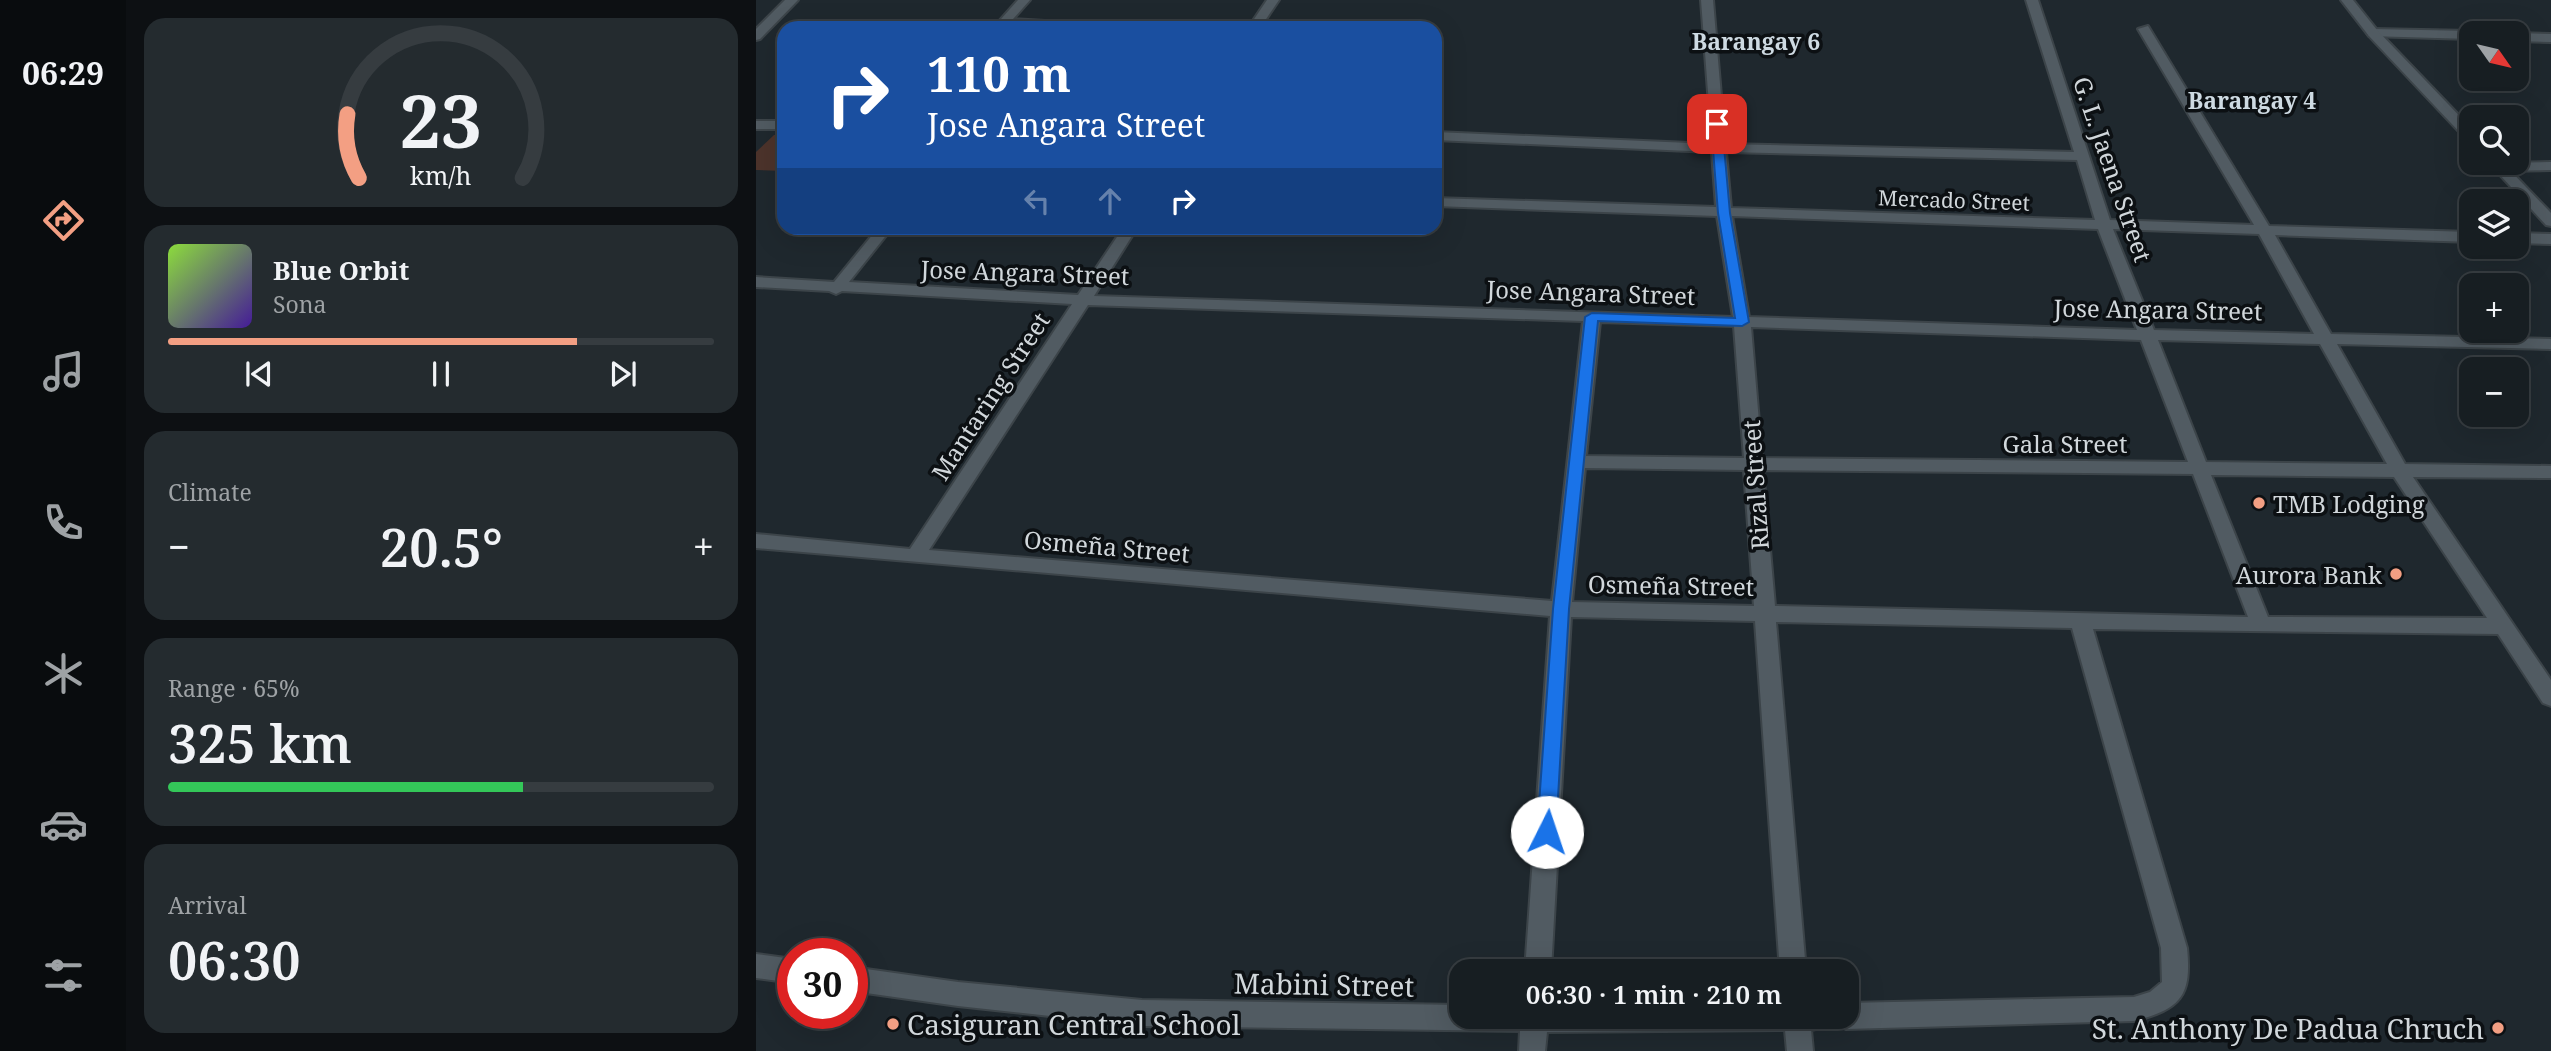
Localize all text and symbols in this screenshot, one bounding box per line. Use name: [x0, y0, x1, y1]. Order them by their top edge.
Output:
north arrow: [2459, 21, 2529, 91]
map controls: [2459, 21, 2529, 427]
district label: Barangay 6: [1692, 25, 1820, 57]
text: 110 m: [927, 40, 1071, 106]
icon: right: [812, 49, 903, 140]
text: 06:29: [22, 51, 104, 94]
text: 23: [400, 71, 482, 170]
street label: G. L. Jaena Street: [2066, 72, 2160, 266]
district label: Barangay 4: [2188, 84, 2316, 116]
pin: [1687, 94, 1747, 154]
text: Jose Angara Street: [927, 103, 1205, 146]
icon: arrive: [1698, 105, 1736, 143]
button: search: [2459, 105, 2529, 175]
text: km/h: [410, 158, 472, 192]
icon: left: [1018, 182, 1056, 220]
icon: ahead: [1091, 182, 1129, 220]
icon: right: [1164, 182, 1202, 220]
street label: Mercado Street: [1878, 183, 2030, 217]
button: layers: [2459, 189, 2529, 259]
icon: directions: [39, 196, 88, 245]
text: Blue Orbit: [273, 252, 409, 288]
street label: Jose Angara Street: [919, 252, 1130, 292]
street label: Jose Angara Street: [1485, 272, 1696, 312]
button: +: [2459, 273, 2529, 343]
text: Sona: [273, 288, 327, 320]
street label: Jose Angara Street: [2052, 291, 2263, 327]
street label: Mantaring Street: [923, 306, 1057, 486]
icon: music: [39, 347, 88, 396]
icon: previous: [240, 355, 278, 393]
icon: pause: [422, 355, 460, 393]
icon: next: [604, 355, 642, 393]
button: −: [2459, 357, 2529, 427]
street label: Rizal Street: [1734, 419, 1776, 551]
street label: Gala Street: [2003, 427, 2127, 460]
text: Climate: [168, 476, 252, 508]
place label: TMB Lodging: [2273, 487, 2425, 520]
marker: TMB Lodging: [2251, 495, 2267, 511]
icon: phone: [39, 498, 88, 547]
text: 20.5°: [380, 511, 503, 582]
text: −: [168, 520, 190, 572]
text: +: [693, 520, 714, 572]
street label: Osmeña Street: [1023, 522, 1191, 570]
place label: Aurora Bank: [2236, 558, 2383, 591]
marker: Aurora Bank: [2388, 566, 2404, 582]
street label: Osmeña Street: [1588, 567, 1754, 603]
icon: climate: [39, 649, 88, 698]
text: Range · 65%: [168, 672, 300, 704]
text: 325 km: [168, 707, 352, 778]
position arrow: [1510, 795, 1584, 869]
icon: car: [39, 800, 88, 849]
text: Arrival: [168, 889, 247, 921]
text: 06:30: [168, 924, 301, 995]
speed limit sign: 30: [777, 938, 868, 1029]
icon: filters: [39, 951, 88, 1000]
street label: Mabini Street: [1233, 963, 1415, 1005]
text: 06:30 · 1 min · 210 m: [1526, 976, 1782, 1012]
place label: Casiguran Central School: [907, 1005, 1241, 1043]
place label: St. Anthony De Padua Chruch: [2092, 1009, 2484, 1047]
marker: Casiguran Central School: [885, 1016, 901, 1032]
marker: St. Anthony De Padua Chruch: [2490, 1020, 2506, 1036]

